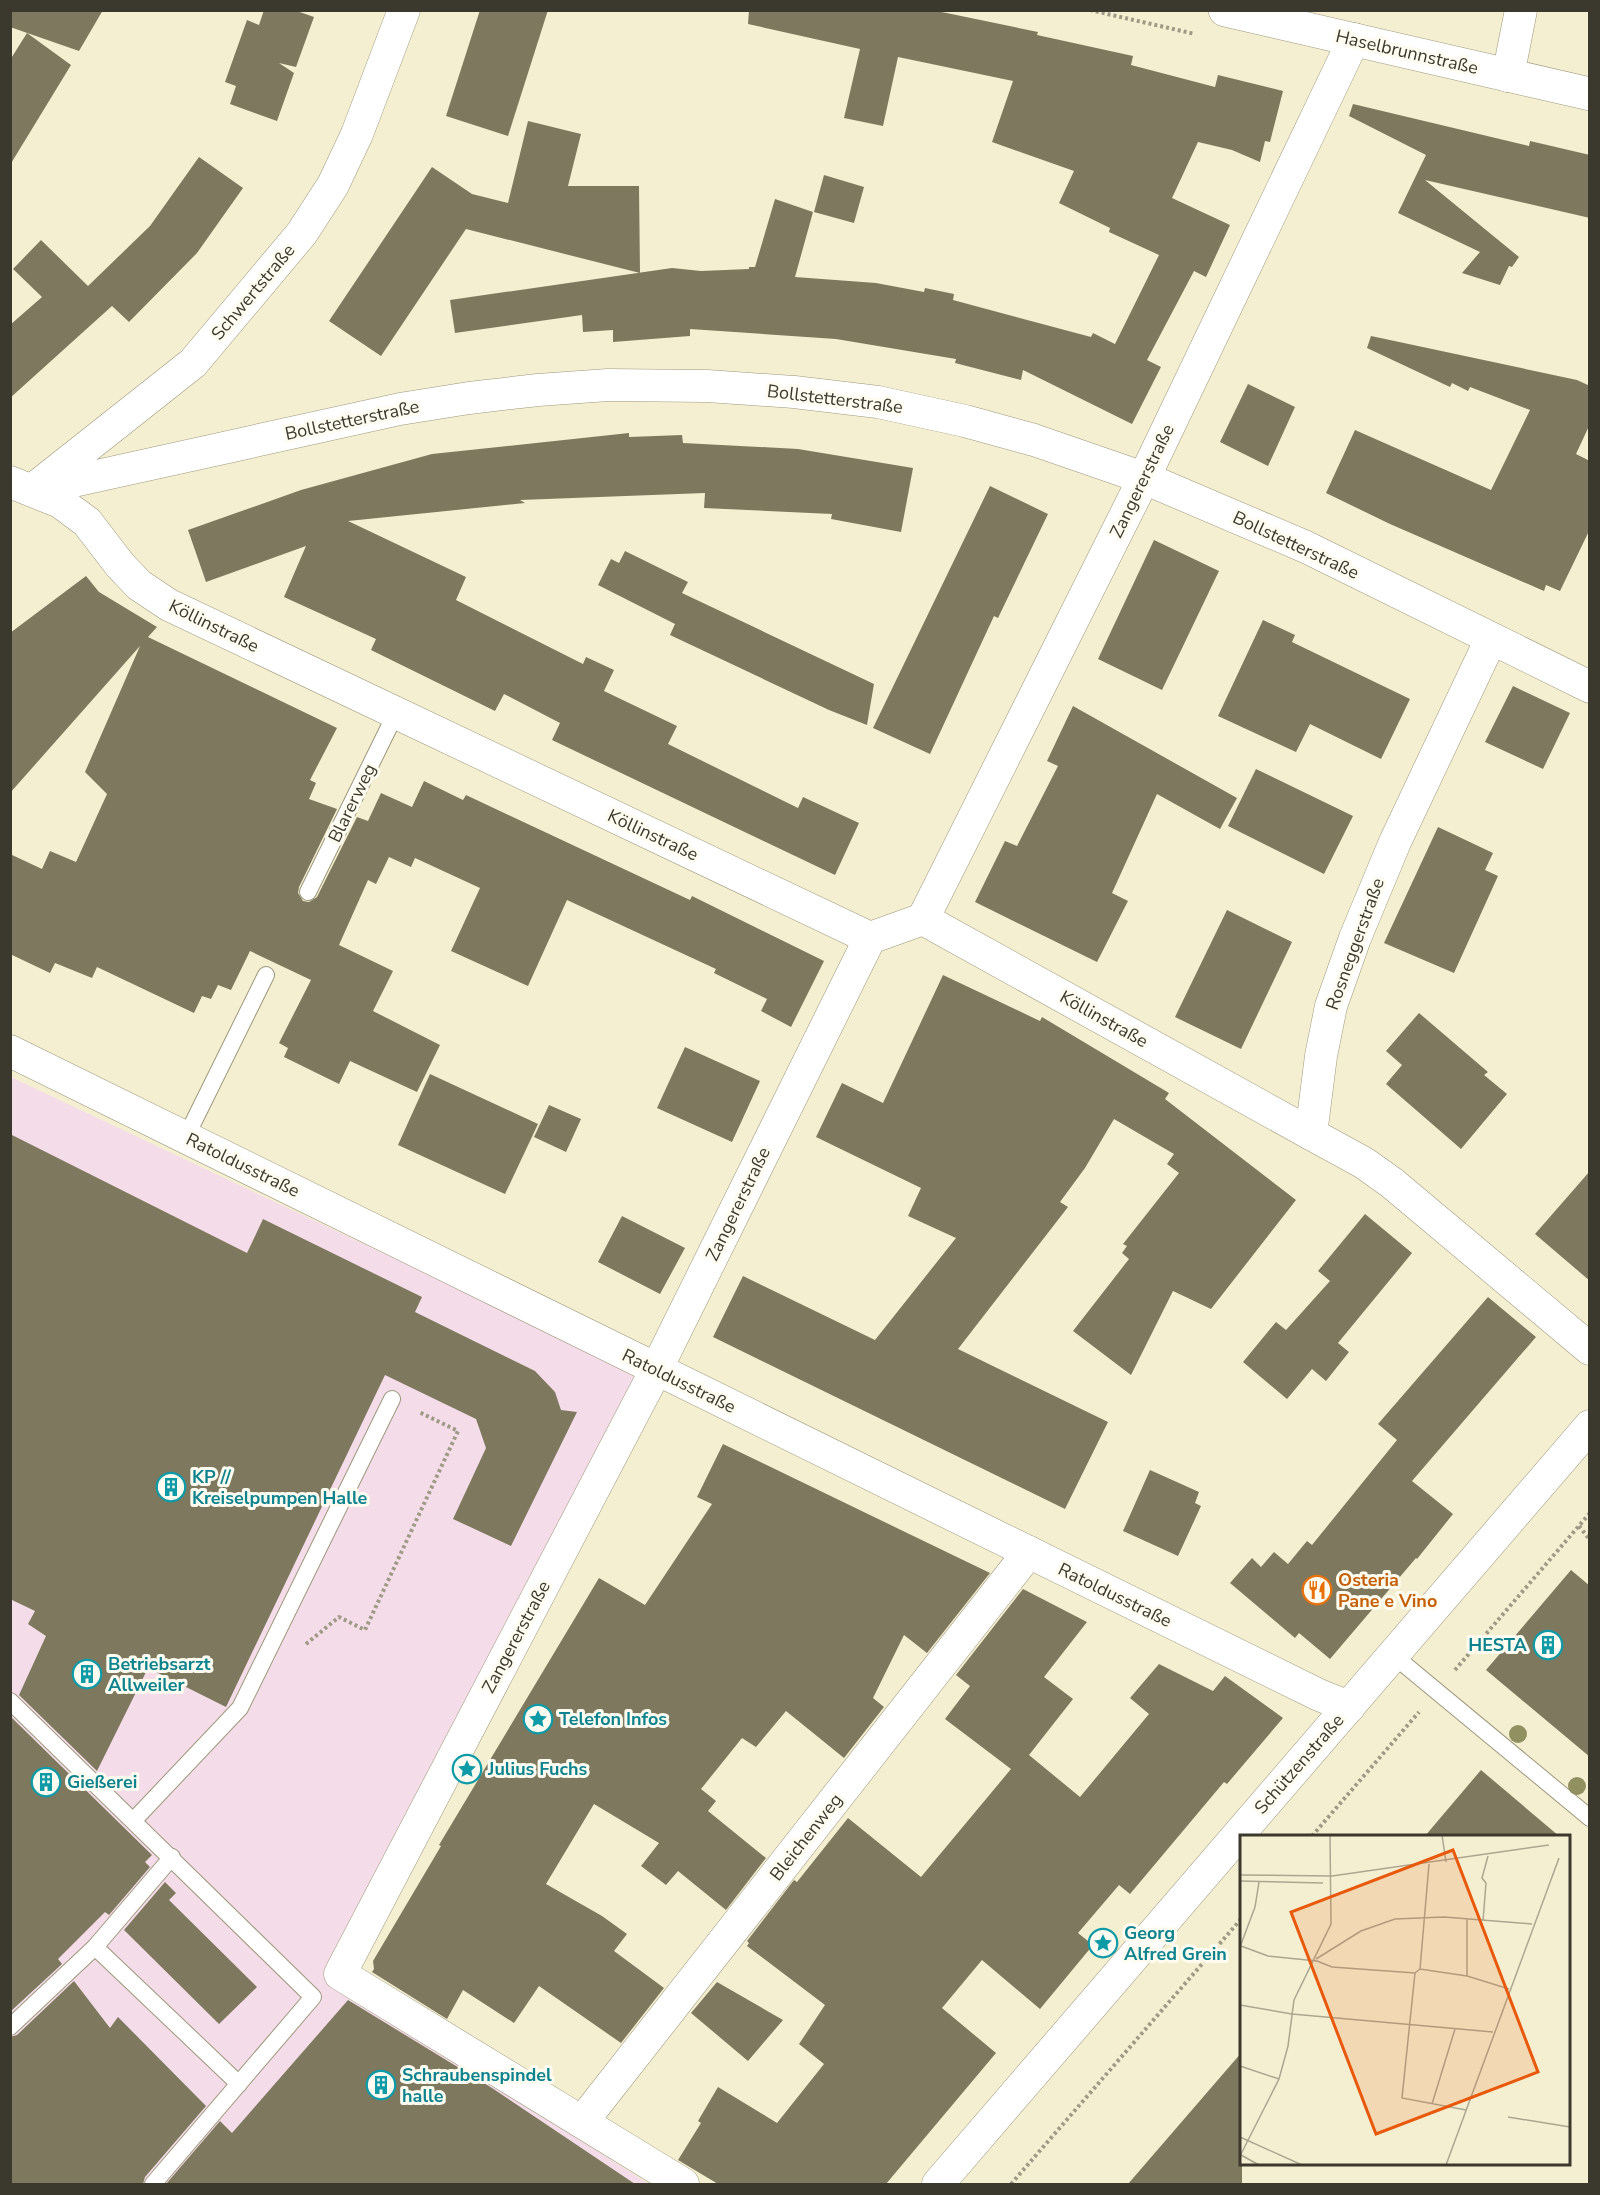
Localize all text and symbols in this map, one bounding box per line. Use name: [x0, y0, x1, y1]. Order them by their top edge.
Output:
street label: Haselbrunnstraße: [1333, 24, 1481, 80]
street label: Schwertstraße: [206, 239, 300, 345]
street label: Bollstetterstraße: [766, 379, 904, 419]
street label: Bollstetterstraße: [283, 394, 421, 446]
street label: Zangererstraße: [1104, 420, 1180, 542]
street label: Bollstetterstraße: [1229, 505, 1363, 585]
street label: Köllinstraße: [165, 594, 263, 658]
street label: Blarerweg: [323, 760, 381, 846]
street label: Köllinstraße: [604, 804, 702, 866]
street label: Rosneggerstraße: [1320, 875, 1390, 1013]
street label: Köllinstraße: [1056, 985, 1152, 1053]
street label: Ratoldusstraße: [182, 1127, 304, 1203]
street label: Zangererstraße: [700, 1143, 776, 1265]
street label: Ratoldusstraße: [618, 1343, 740, 1419]
place label: KP // Kreiselpumpen Halle: [192, 1465, 368, 1510]
building icon: KP // Kreiselpumpen Halle: [155, 1471, 187, 1503]
street label: Ratoldusstraße: [1054, 1557, 1176, 1633]
place label: Osteria Pane e Vino: [1338, 1568, 1437, 1613]
restaurant icon: Osteria Pane e Vino: [1301, 1574, 1333, 1606]
street label: Zangererstraße: [476, 1577, 556, 1697]
building icon: HESTA: [1532, 1629, 1564, 1661]
place label: HESTA: [1468, 1633, 1528, 1657]
place label: Betriebsarzt Allweiler: [108, 1652, 211, 1697]
building icon: Betriebsarzt Allweiler: [71, 1658, 103, 1690]
place icon: Telefon Infos: [522, 1703, 554, 1735]
place label: Telefon Infos: [559, 1707, 667, 1731]
street label: Schützenstraße: [1249, 1709, 1349, 1819]
place icon: Julius Fuchs: [451, 1753, 483, 1785]
place label: Julius Fuchs: [487, 1757, 588, 1781]
building icon: Gießerei: [30, 1766, 62, 1798]
place label: Gießerei: [67, 1770, 137, 1794]
street label: Bleichenweg: [764, 1788, 848, 1886]
inset map: [1240, 1835, 1570, 2165]
place label: Georg Alfred Grein: [1124, 1921, 1227, 1966]
place icon: Georg Alfred Grein: [1087, 1927, 1119, 1959]
place label: Schraubenspindel halle: [402, 2063, 552, 2108]
building icon: Schraubenspindel halle: [365, 2069, 397, 2101]

